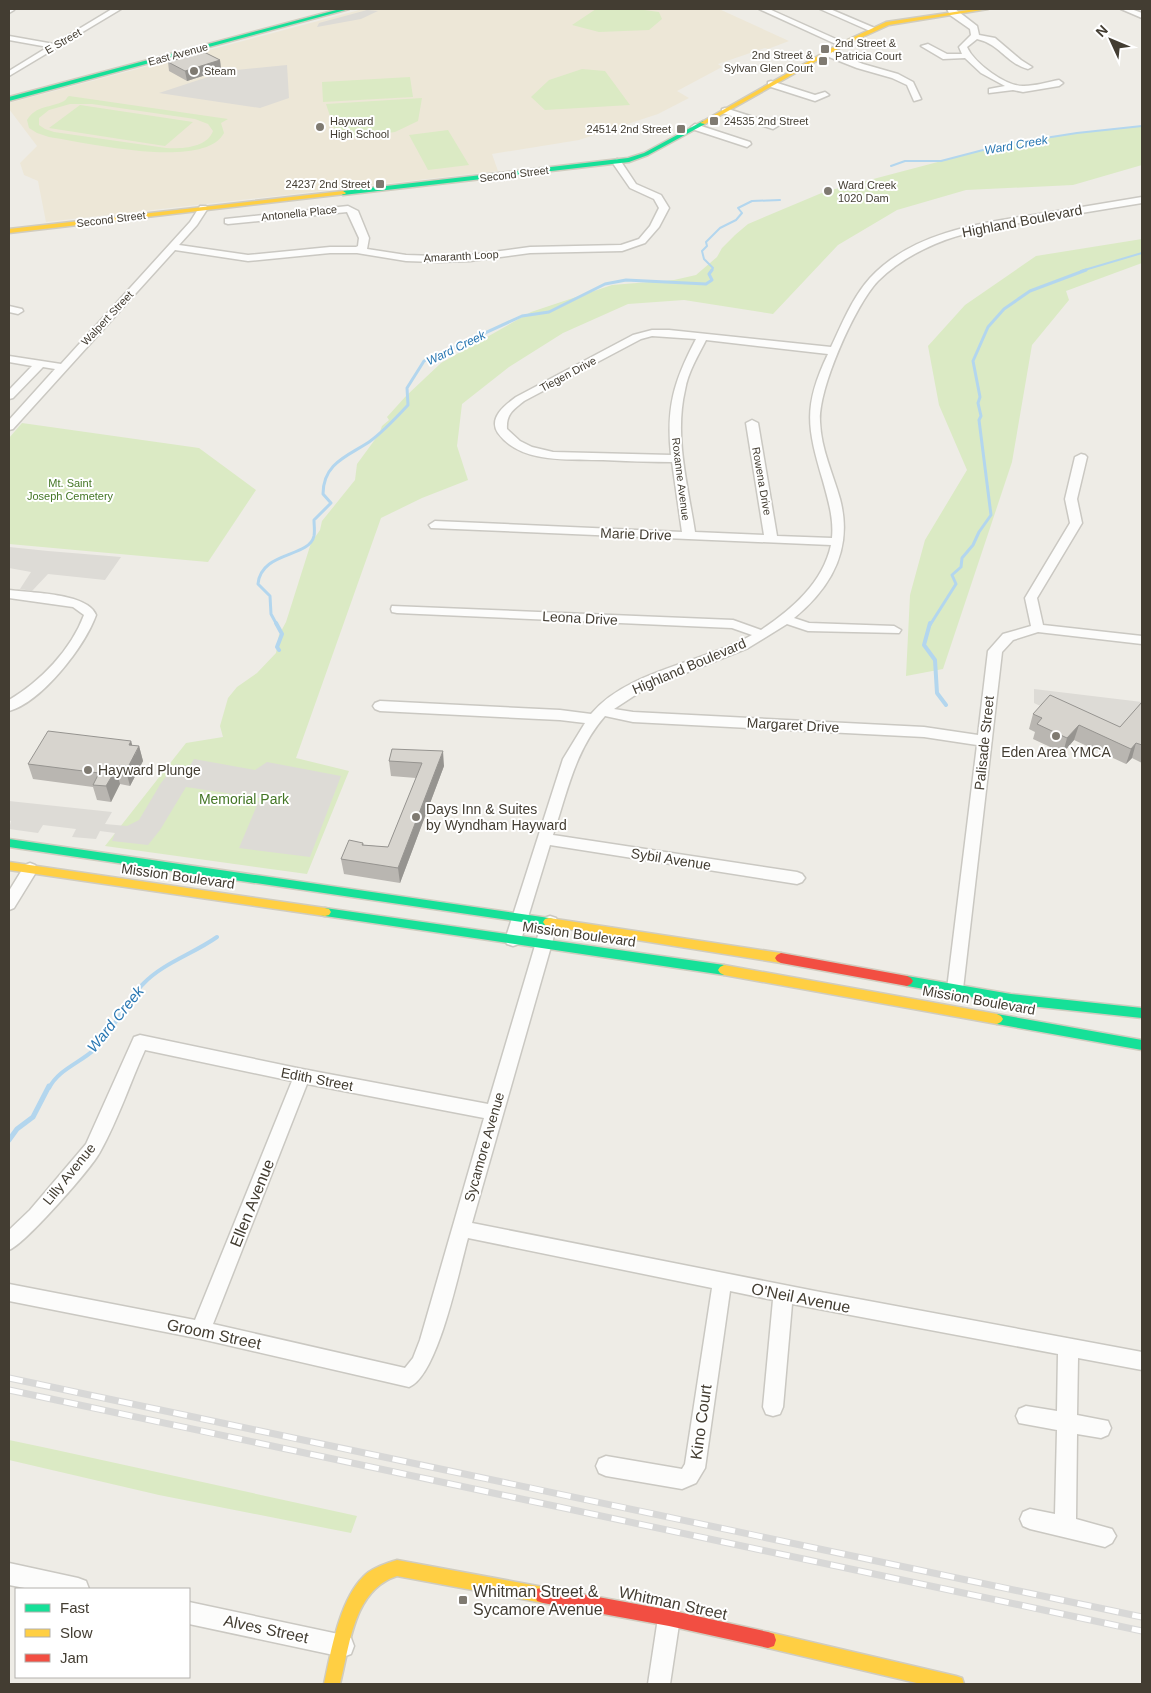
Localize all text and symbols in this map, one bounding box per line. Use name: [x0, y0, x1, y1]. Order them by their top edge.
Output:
north arrow: [1086, 15, 1136, 65]
text: N: [1092, 22, 1111, 40]
street label: E Street: [43, 26, 83, 56]
place label: 2nd Street & Patricia Court: [835, 37, 902, 62]
street label: East Avenue: [147, 40, 209, 68]
marker: 2nd Street & Patricia Court: [819, 43, 831, 55]
place label: 2nd Street & Sylvan Glen Court: [724, 49, 814, 74]
marker: 2nd Street & Sylvan Glen Court: [817, 55, 829, 67]
marker: Steam: [188, 65, 200, 77]
place label: Steam: [204, 65, 236, 77]
place label: Hayward High School: [330, 115, 389, 140]
marker: 24535 2nd Street: [708, 115, 720, 127]
place label: 24535 2nd Street: [724, 115, 808, 127]
marker: Hayward High School: [314, 121, 326, 133]
place label: 24514 2nd Street: [587, 123, 671, 135]
marker: 24514 2nd Street: [675, 123, 687, 135]
water label: Ward Creek: [983, 132, 1050, 157]
street label: Second Street: [479, 164, 549, 184]
place label: 24237 2nd Street: [286, 178, 370, 190]
marker: 24237 2nd Street: [374, 178, 386, 190]
place label: Ward Creek 1020 Dam: [838, 179, 897, 204]
marker: Ward Creek 1020 Dam: [822, 185, 834, 197]
street label: Highland Boulevard: [960, 201, 1084, 241]
street label: Antonella Place: [260, 203, 338, 223]
street label: Second Street: [76, 209, 146, 229]
street label: Amaranth Loop: [423, 248, 499, 264]
street label: Walpert Street: [79, 288, 135, 348]
water label: Ward Creek: [424, 327, 489, 368]
street label: Tiegen Drive: [538, 354, 598, 394]
street label: Roxanne Avenue: [670, 437, 692, 521]
street label: Rowena Drive: [750, 446, 774, 516]
park label: Mt. Saint Joseph Cemetery: [27, 477, 114, 502]
street label: Marie Drive: [600, 525, 672, 543]
street label: Leona Drive: [542, 608, 618, 628]
street label: Highland Boulevard: [630, 635, 748, 697]
street label: Palisade Street: [971, 695, 997, 791]
street label: Margaret Drive: [746, 715, 840, 735]
marker: Eden Area YMCA: [1050, 730, 1062, 742]
place label: Eden Area YMCA: [1001, 744, 1111, 760]
place label: Hayward Plunge: [98, 762, 201, 778]
marker: Hayward Plunge: [82, 764, 94, 776]
park label: Memorial Park: [199, 791, 290, 807]
place label: Days Inn & Suites by Wyndham Hayward: [426, 801, 567, 833]
marker: Days Inn & Suites by Wyndham Hayward: [410, 811, 422, 823]
street label: Sybil Avenue: [630, 845, 712, 873]
street label: Mission Boulevard: [120, 860, 236, 892]
street label: Mission Boulevard: [521, 918, 637, 950]
water label: Ward Creek: [83, 981, 148, 1055]
street label: Mission Boulevard: [921, 982, 1037, 1018]
street label: Edith Street: [280, 1064, 355, 1094]
street label: Sycamore Avenue: [461, 1090, 507, 1204]
street label: Lilly Avenue: [39, 1140, 99, 1208]
street label: Ellen Avenue: [227, 1157, 277, 1249]
street label: O'Neil Avenue: [750, 1280, 852, 1316]
street label: Groom Street: [165, 1316, 263, 1352]
street label: Kino Court: [687, 1383, 715, 1461]
place label: Whitman Street & Sycamore Avenue: [473, 1583, 603, 1618]
street label: Whitman Street: [617, 1583, 729, 1623]
legend: [15, 1588, 190, 1678]
marker: Whitman Street & Sycamore Avenue: [457, 1594, 469, 1606]
text: Fast: [60, 1599, 90, 1616]
street label: Alves Street: [222, 1612, 310, 1646]
text: Slow: [60, 1624, 93, 1641]
text: Jam: [60, 1649, 88, 1666]

